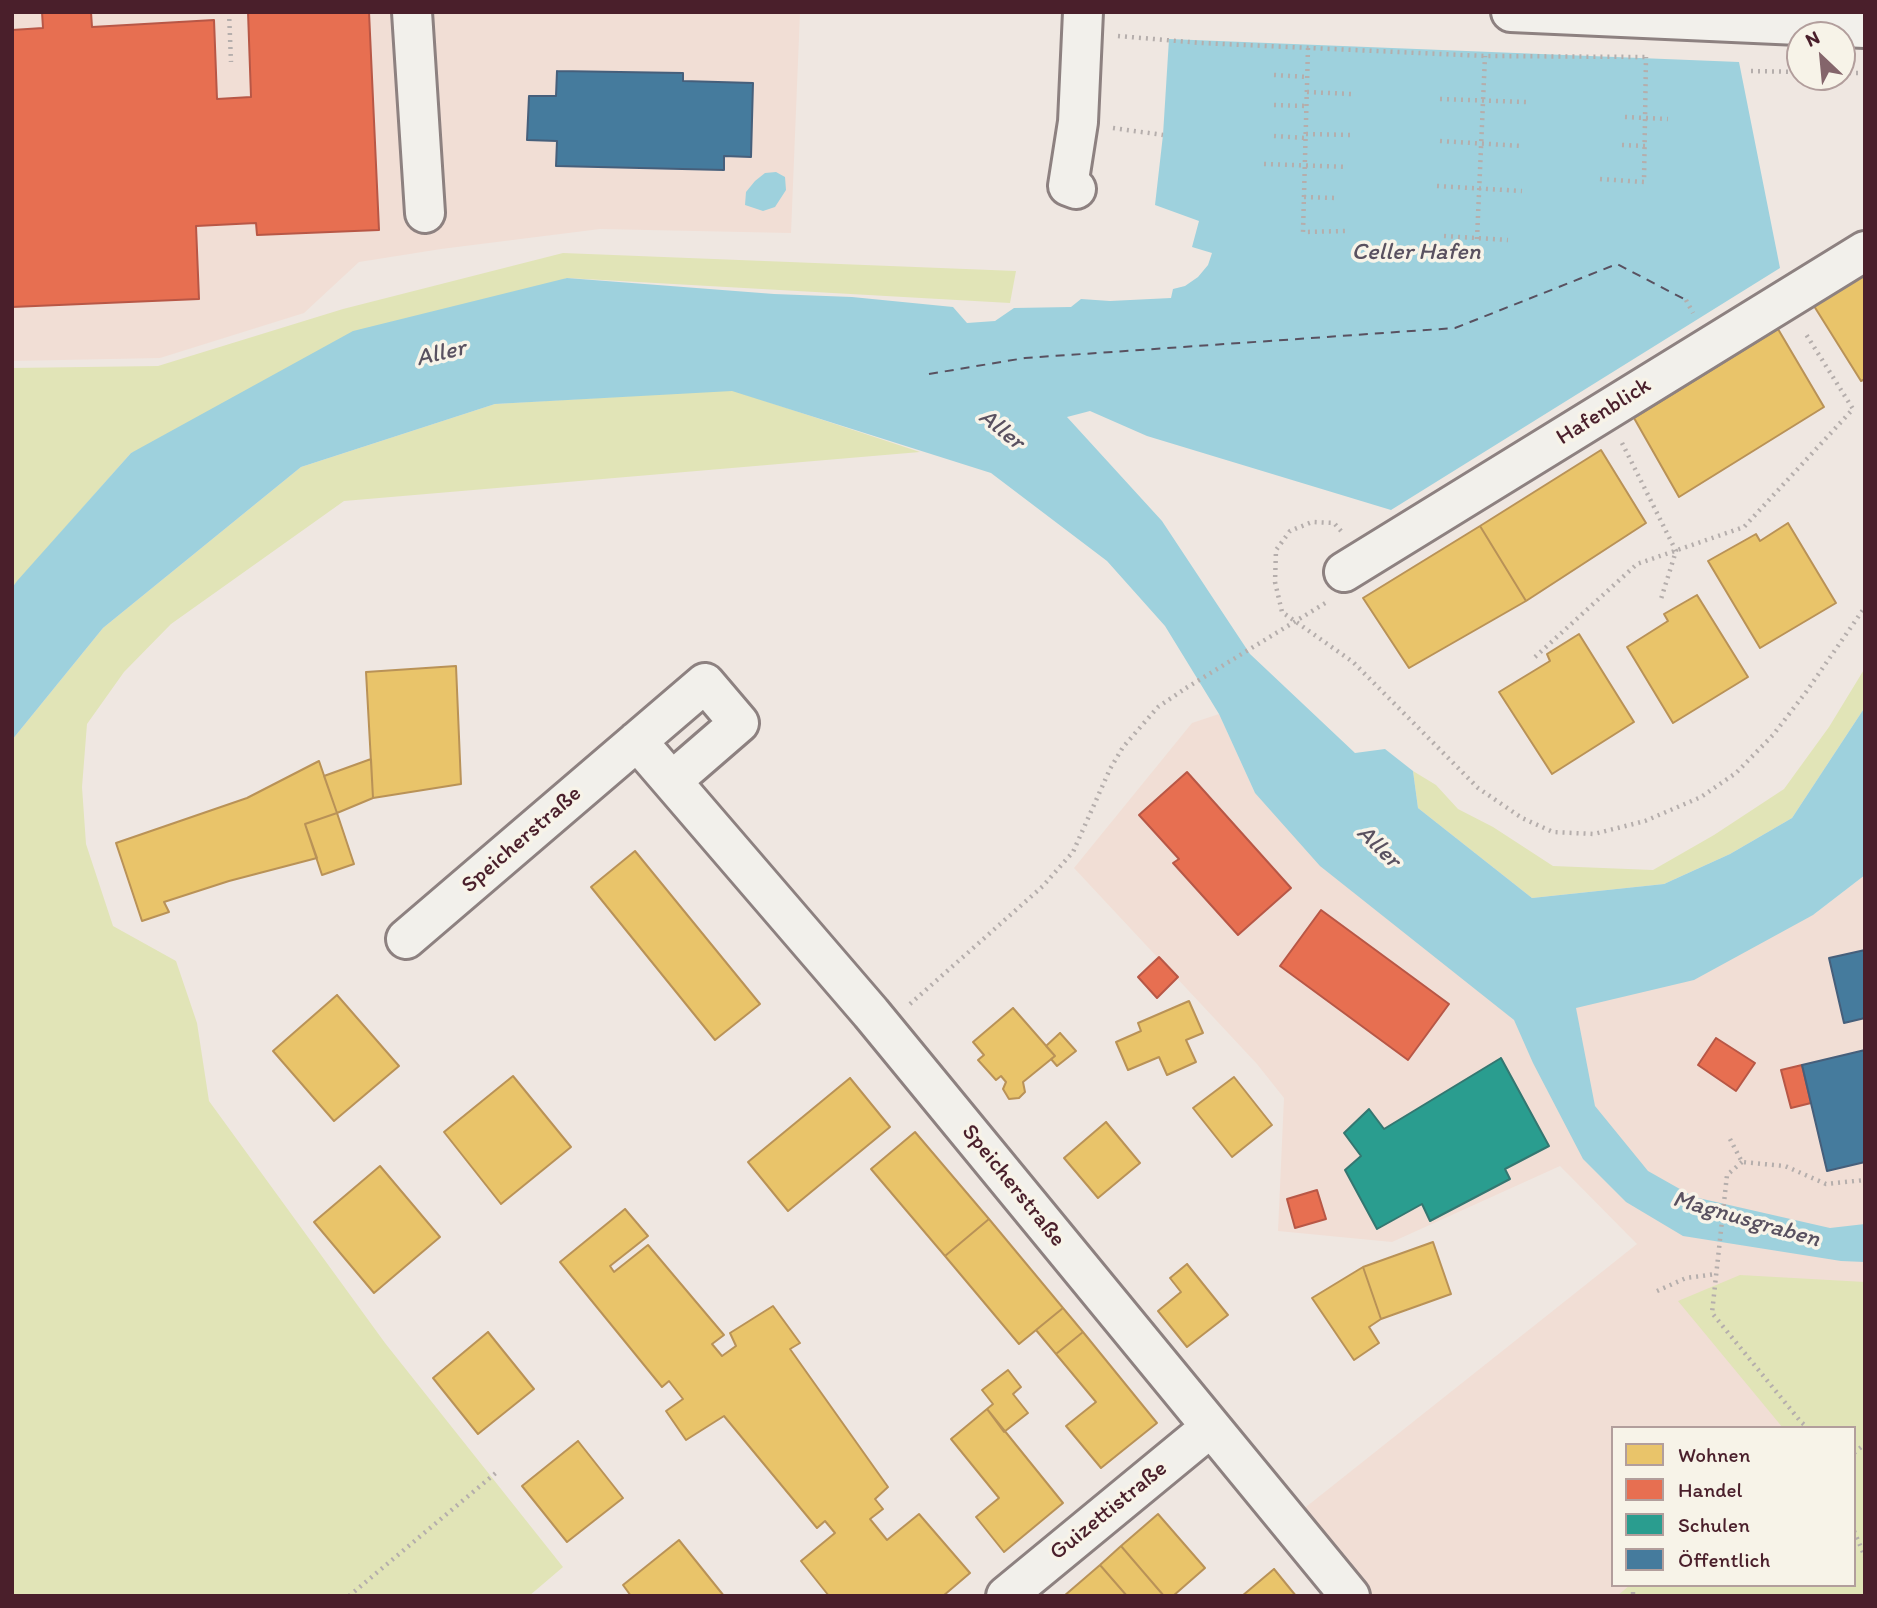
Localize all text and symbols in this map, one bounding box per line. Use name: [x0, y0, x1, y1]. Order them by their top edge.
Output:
north arrow: [1786, 21, 1856, 91]
text: N: [1802, 25, 1823, 52]
water label: Celler Hafen: [1352, 239, 1480, 267]
water label: Aller: [413, 334, 469, 374]
street label: Hafenblick: [1552, 372, 1656, 452]
water label: Aller: [973, 403, 1029, 457]
street label: Speicherstraße: [456, 780, 588, 900]
water label: Aller: [1350, 819, 1406, 875]
street label: Speicherstraße: [955, 1119, 1071, 1253]
water label: Magnusgraben: [1669, 1185, 1823, 1255]
legend: [1611, 1426, 1856, 1587]
text: Wohnen: [1678, 1442, 1750, 1467]
street label: Guizettistraße: [1045, 1455, 1173, 1567]
text: Handel: [1678, 1477, 1743, 1502]
text: Schulen: [1678, 1512, 1750, 1537]
text: Öffentlich: [1678, 1547, 1770, 1572]

